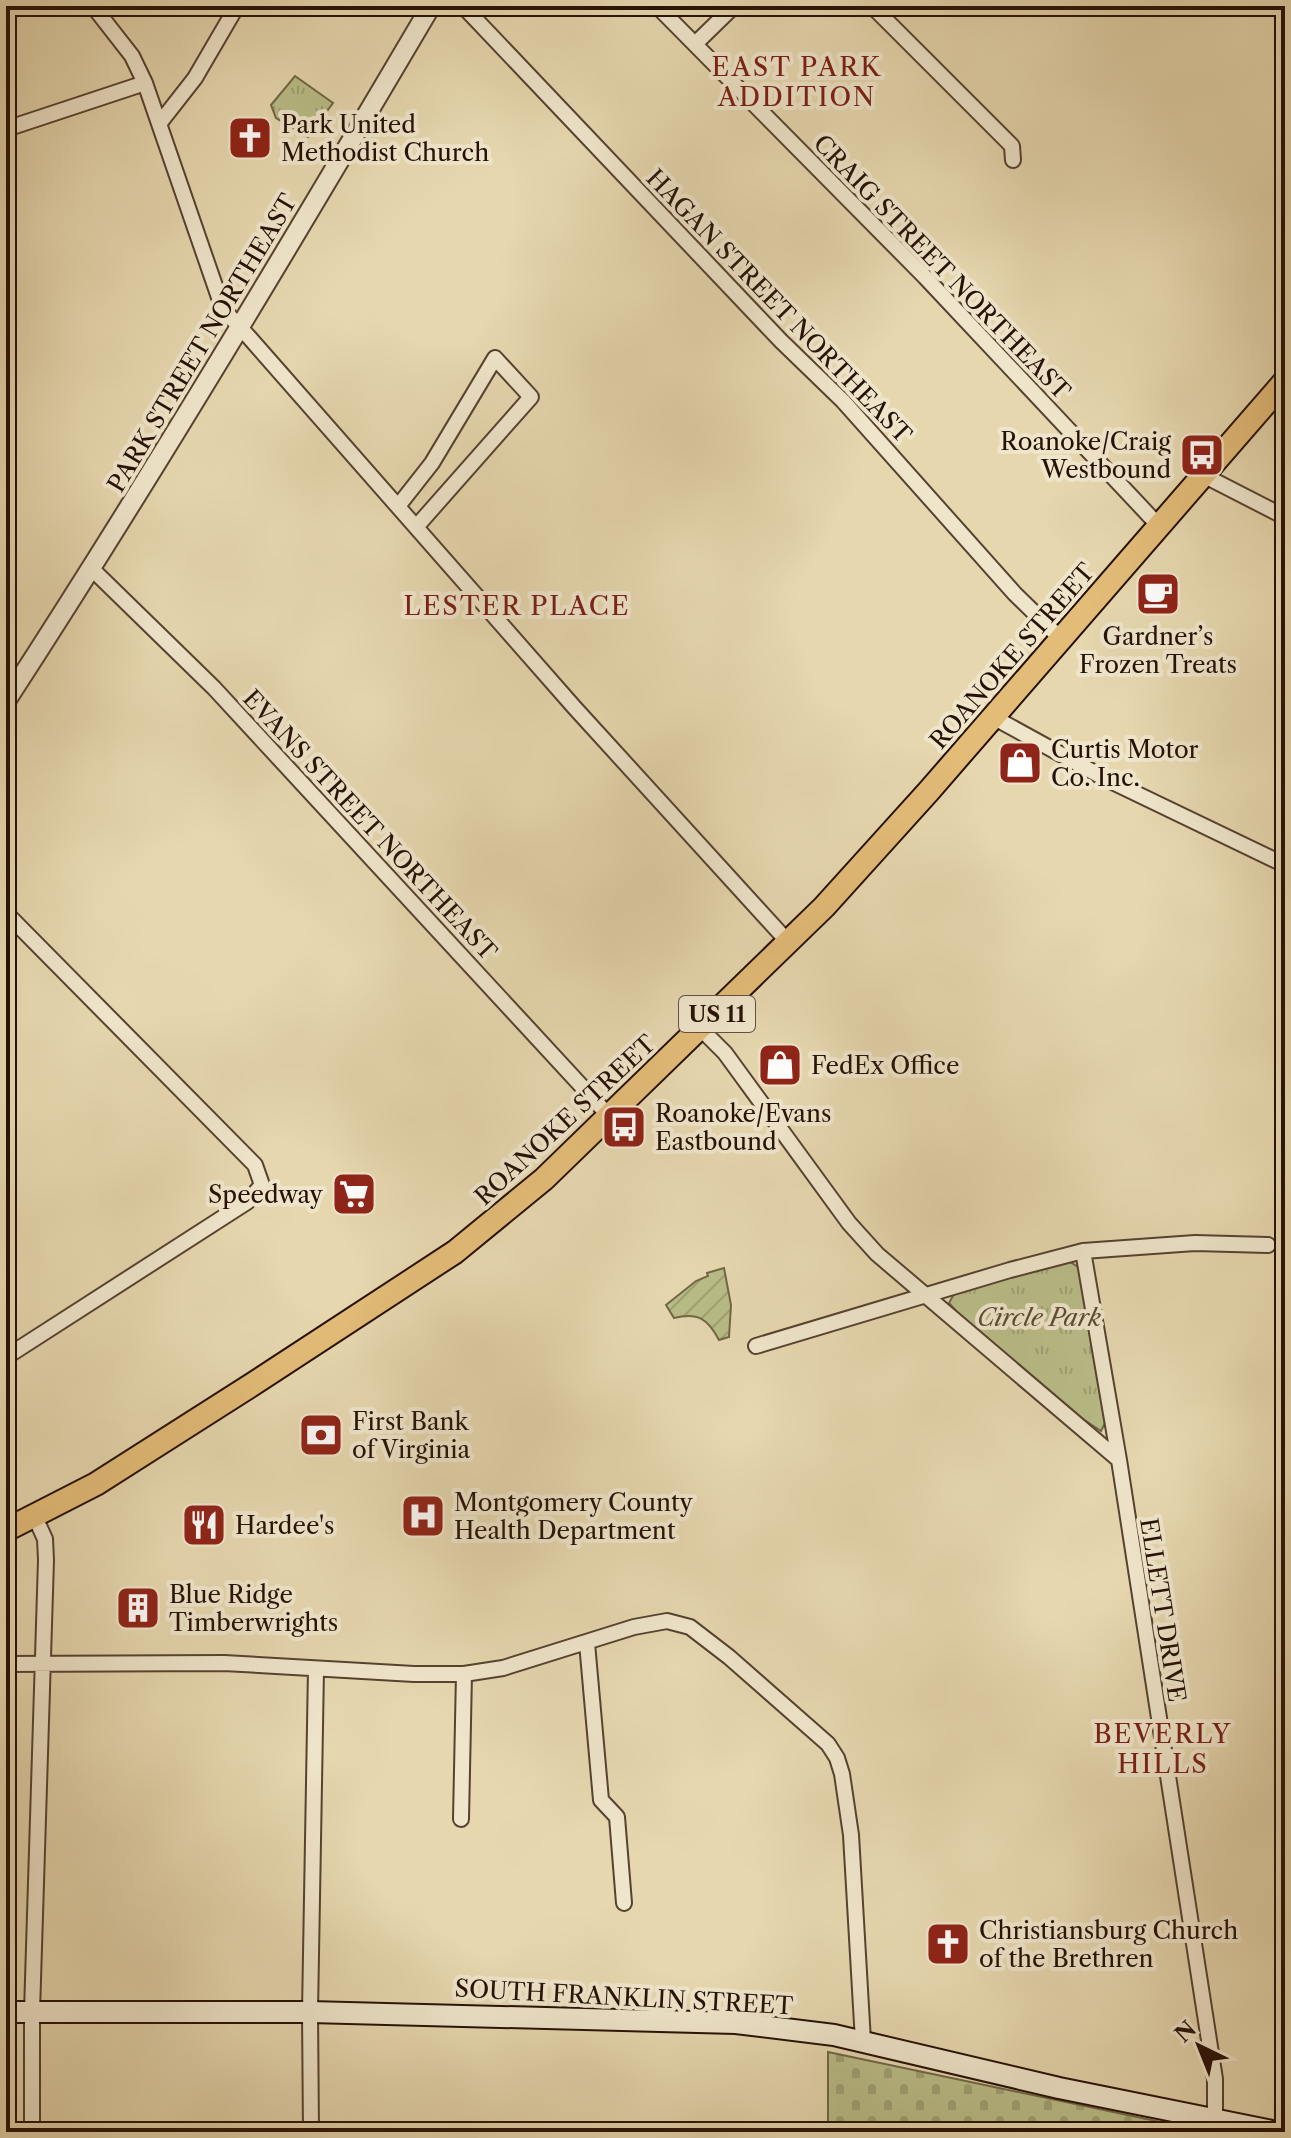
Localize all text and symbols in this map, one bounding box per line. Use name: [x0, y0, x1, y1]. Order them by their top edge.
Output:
district label: EAST PARK ADDITION: [712, 51, 882, 113]
place label: Park United Methodist Church: [281, 110, 489, 167]
church icon: Park United Methodist Church: [226, 114, 274, 162]
street label: CRAIG STREET NORTHEAST: [808, 129, 1076, 405]
street label: HAGAN STREET NORTHEAST: [640, 163, 918, 449]
street label: PARK STREET NORTHEAST: [101, 189, 303, 497]
place label: Roanoke/Craig Westbound: [1000, 427, 1171, 484]
bus stop icon: Roanoke/Craig Westbound: [1178, 431, 1226, 479]
street label: ROANOKE STREET: [924, 557, 1100, 755]
cafe icon: Gardner’s Frozen Treats: [1134, 570, 1182, 618]
district label: LESTER PLACE: [403, 590, 631, 622]
place label: Gardner’s Frozen Treats: [1079, 622, 1237, 679]
street label: EVANS STREET NORTHEAST: [237, 684, 503, 966]
place label: Curtis Motor Co. Inc.: [1051, 735, 1199, 792]
shop icon: Curtis Motor Co. Inc.: [996, 739, 1044, 787]
road number: US 11: [679, 996, 755, 1032]
street label: ROANOKE STREET: [469, 1029, 661, 1211]
shop icon: FedEx Office: [756, 1041, 804, 1089]
place label: FedEx Office: [811, 1051, 959, 1080]
place label: Roanoke/Evans Eastbound: [655, 1099, 831, 1156]
bus stop icon: Roanoke/Evans Eastbound: [600, 1103, 648, 1151]
supermarket icon: Speedway: [330, 1170, 378, 1218]
place label: Speedway: [208, 1180, 324, 1209]
park label: Circle Park: [977, 1303, 1101, 1332]
place label: First Bank of Virginia: [352, 1407, 471, 1464]
bank icon: First Bank of Virginia: [297, 1411, 345, 1459]
place label: Montgomery County Health Department: [454, 1488, 694, 1545]
hospital icon: Montgomery County Health Department: [399, 1492, 447, 1540]
restaurant icon: Hardee's: [180, 1501, 228, 1549]
place label: Hardee's: [235, 1511, 335, 1540]
street label: ELLETT DRIVE: [1134, 1516, 1192, 1704]
place label: Blue Ridge Timberwrights: [169, 1580, 338, 1637]
building icon: Blue Ridge Timberwrights: [114, 1584, 162, 1632]
district label: BEVERLY HILLS: [1094, 1718, 1232, 1780]
place label: Christiansburg Church of the Brethren: [979, 1916, 1238, 1973]
church icon: Christiansburg Church of the Brethren: [924, 1920, 972, 1968]
street label: SOUTH FRANKLIN STREET: [454, 1974, 794, 2020]
north arrow: [1159, 2006, 1239, 2086]
text: N: [1170, 2015, 1202, 2048]

